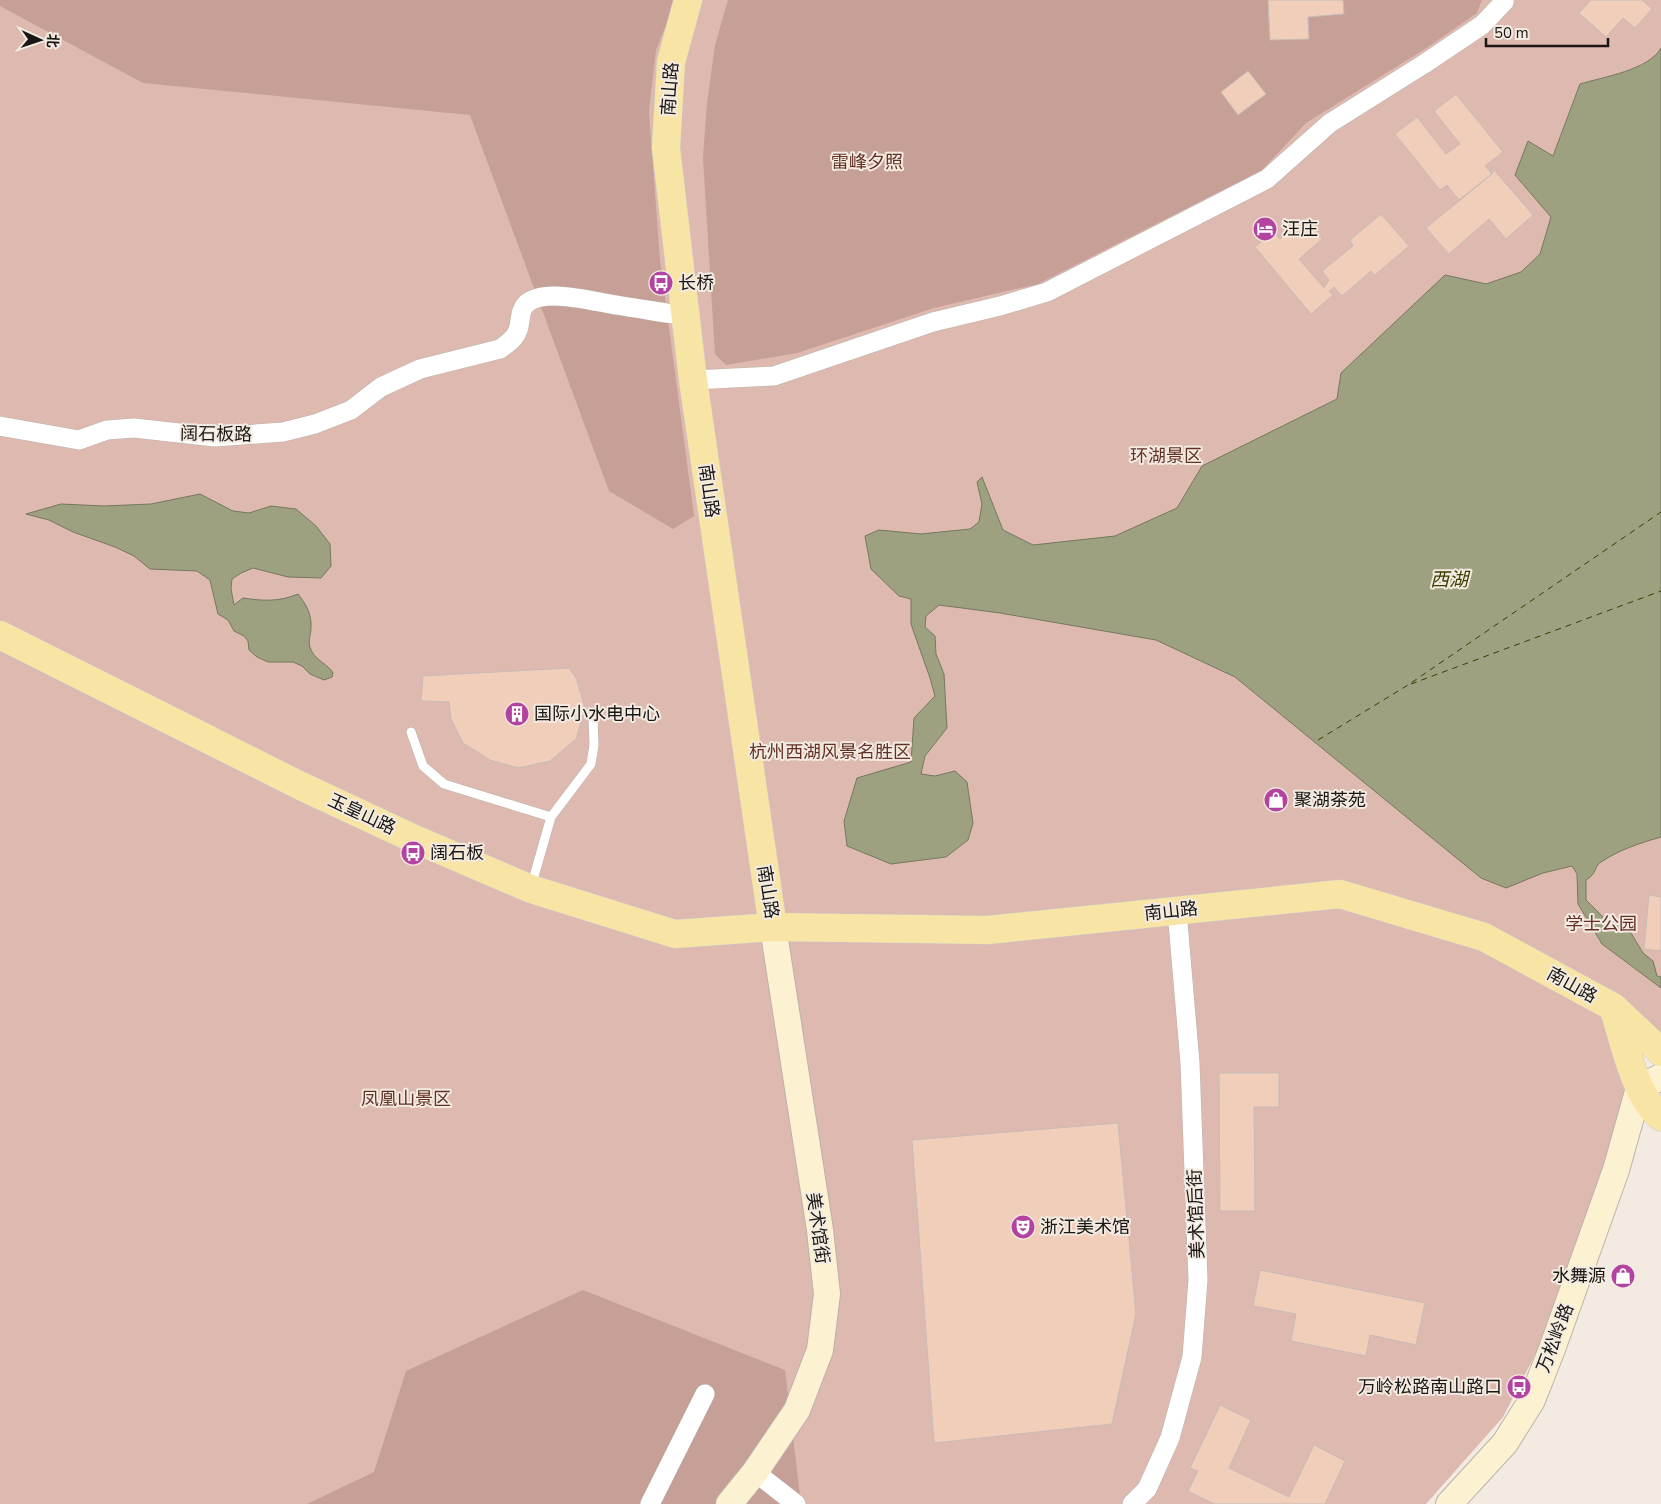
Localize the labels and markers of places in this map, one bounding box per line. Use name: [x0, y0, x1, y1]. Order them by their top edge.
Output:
hotel icon: 汪庄: [1252, 216, 1278, 242]
place label: 汪庄: [1282, 217, 1318, 241]
bus stop icon: 长桥: [648, 270, 674, 296]
place label: 长桥: [678, 271, 714, 295]
building icon: 国际小水电中心: [504, 701, 530, 727]
place label: 国际小水电中心: [534, 702, 660, 726]
shop icon: 聚湖茶苑: [1263, 787, 1289, 813]
place label: 聚湖茶苑: [1294, 788, 1366, 812]
bus stop icon: 阔石板: [400, 840, 426, 866]
place label: 阔石板: [430, 841, 484, 865]
theatre icon: 浙江美术馆: [1010, 1214, 1036, 1240]
place label: 浙江美术馆: [1040, 1215, 1130, 1239]
shop icon: 水舞源: [1610, 1263, 1636, 1289]
place label: 水舞源: [1552, 1264, 1606, 1288]
bus stop icon: 万岭松路南山路口: [1506, 1374, 1532, 1400]
place label: 万岭松路南山路口: [1358, 1375, 1502, 1399]

